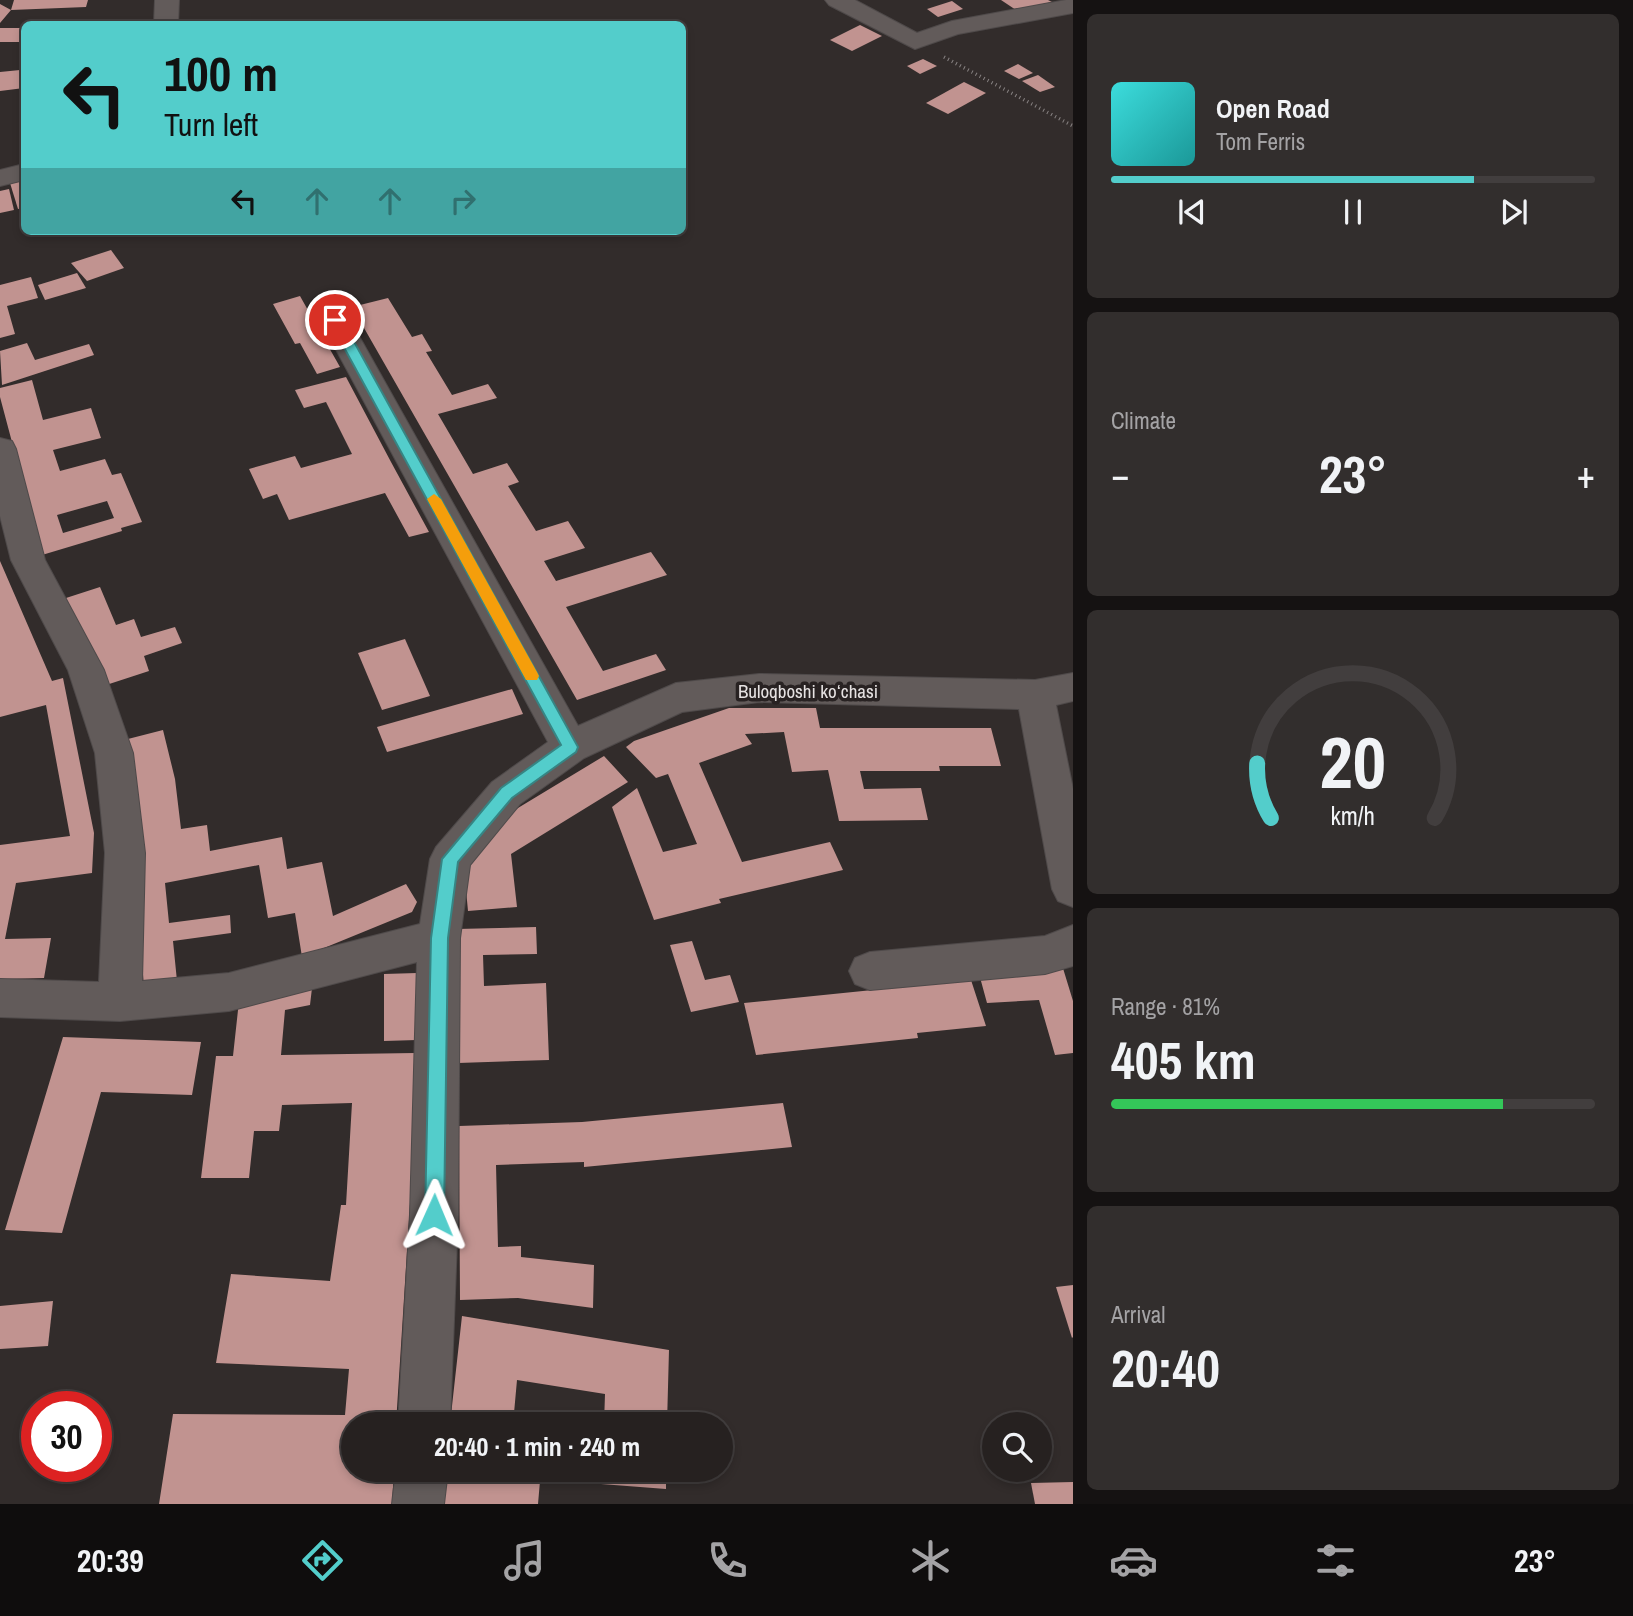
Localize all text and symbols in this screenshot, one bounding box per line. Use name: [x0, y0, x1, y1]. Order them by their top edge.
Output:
text: 100 m: [164, 40, 278, 106]
icon: left: [49, 49, 140, 140]
text: Open Road: [1216, 91, 1330, 126]
text: Turn left: [164, 103, 258, 146]
text: Tom Ferris: [1216, 126, 1305, 157]
icon: left: [225, 182, 263, 220]
icon: ahead: [298, 182, 336, 220]
icon: ahead: [371, 182, 409, 220]
icon: right: [444, 182, 482, 220]
icon: previous: [1173, 193, 1211, 231]
icon: pause: [1334, 193, 1372, 231]
icon: next: [1495, 193, 1533, 231]
pin: [305, 290, 365, 350]
icon: arrive: [316, 301, 354, 339]
text: Climate: [1111, 405, 1176, 436]
text: 23°: [1319, 439, 1387, 509]
text: −: [1111, 449, 1129, 500]
text: +: [1577, 449, 1595, 500]
street label: Buloqboshi koʻchasi: [738, 678, 878, 704]
text: 20: [1320, 713, 1386, 811]
text: km/h: [1331, 799, 1375, 833]
text: Range · 81%: [1111, 991, 1220, 1022]
text: 405 km: [1111, 1025, 1256, 1095]
position arrow: [397, 1178, 471, 1252]
text: Arrival: [1111, 1299, 1166, 1330]
text: 20:40: [1111, 1333, 1220, 1403]
speed limit sign: 30: [21, 1391, 112, 1482]
map controls: [982, 1412, 1052, 1482]
button: search: [982, 1412, 1052, 1482]
text: 20:40 · 1 min · 240 m: [434, 1429, 640, 1464]
icon: directions: [298, 1536, 347, 1585]
icon: music: [500, 1536, 549, 1585]
icon: phone: [703, 1536, 752, 1585]
icon: climate: [906, 1536, 955, 1585]
icon: car: [1109, 1536, 1158, 1585]
icon: filters: [1311, 1536, 1360, 1585]
text: 20:39: [77, 1539, 144, 1582]
text: 23°: [1514, 1539, 1556, 1582]

